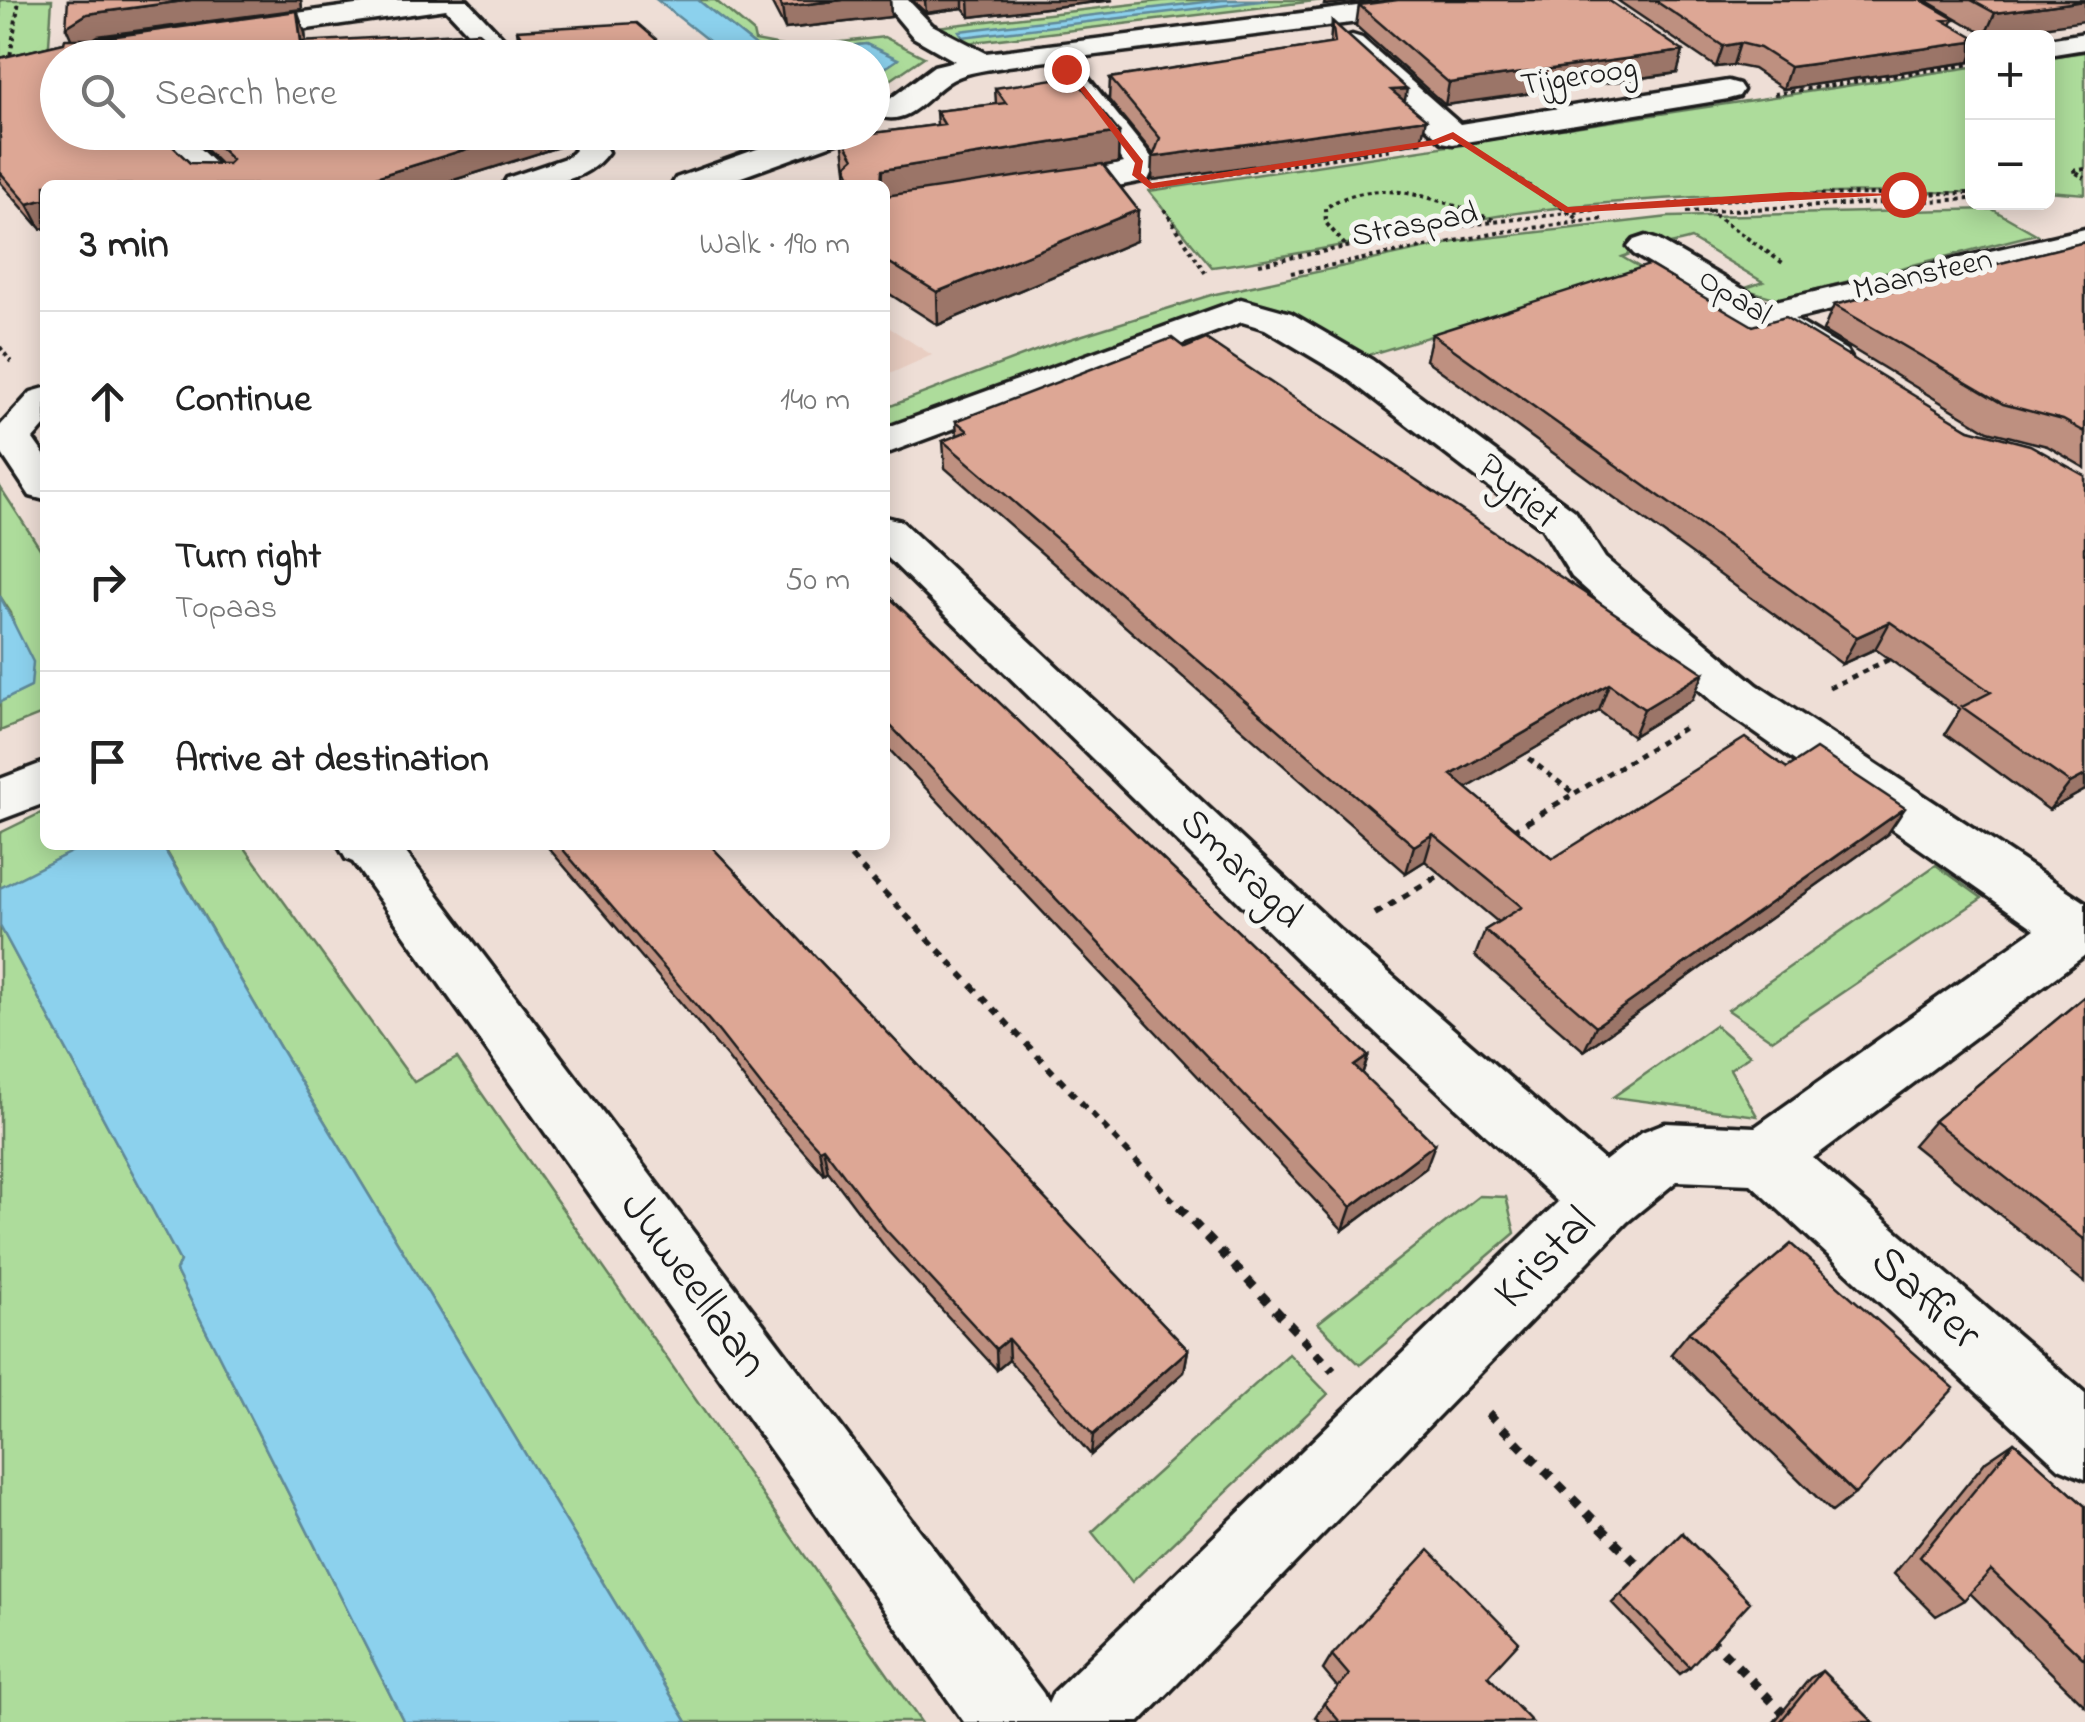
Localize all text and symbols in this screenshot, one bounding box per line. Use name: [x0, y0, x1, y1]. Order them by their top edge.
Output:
map controls: [1965, 30, 2055, 210]
button: +: [1965, 30, 2055, 120]
search box: [40, 40, 890, 150]
street label: Tijgeroog: [1518, 46, 1640, 110]
route end: [1044, 47, 1090, 93]
text: Search here: [155, 67, 337, 123]
icon: search: [75, 68, 130, 123]
button: −: [1965, 120, 2055, 210]
route start: [1881, 172, 1927, 218]
street label: Straspad: [1348, 191, 1482, 261]
text: 3 min: [80, 215, 169, 276]
text: Walk · 190 m: [699, 222, 850, 269]
street label: Maansteen: [1849, 237, 1997, 315]
street label: Opaal: [1688, 257, 1780, 339]
text: Continue: [175, 373, 311, 429]
icon: ahead: [80, 374, 135, 429]
text: 140 m: [780, 378, 850, 425]
street label: Pyriet: [1462, 440, 1572, 546]
text: Turn right: [175, 530, 321, 586]
icon: right: [80, 554, 135, 609]
text: 50 m: [785, 558, 850, 605]
text: Topaas: [175, 586, 277, 633]
text: Arrive at destination: [175, 733, 489, 789]
icon: arrive: [80, 734, 135, 789]
street label: Smaragd: [1165, 796, 1315, 944]
street label: Juweellaan: [601, 1177, 785, 1393]
street label: Kristal: [1478, 1191, 1614, 1327]
street label: Saffier: [1853, 1230, 1997, 1369]

